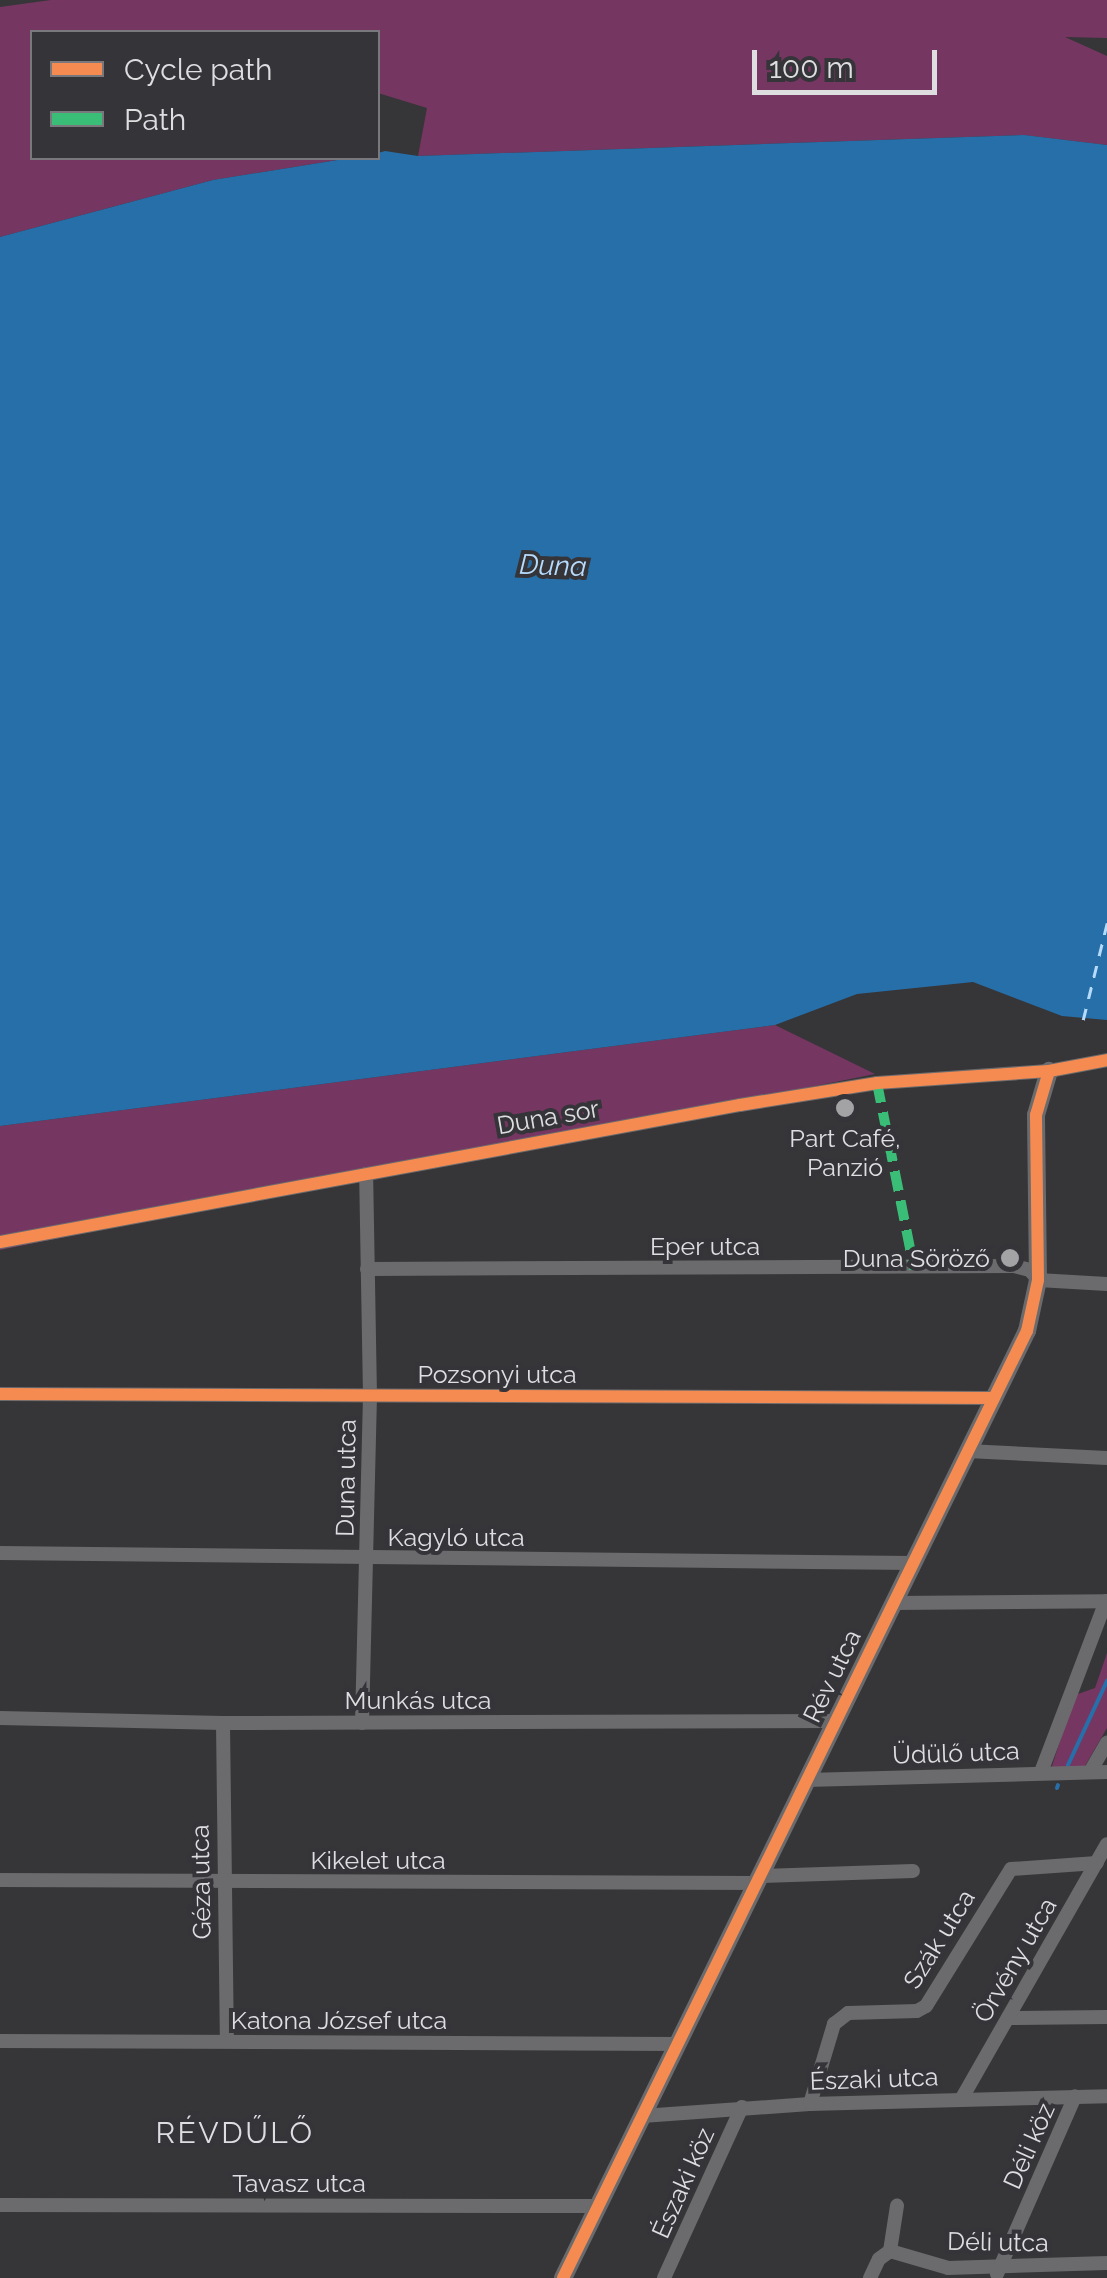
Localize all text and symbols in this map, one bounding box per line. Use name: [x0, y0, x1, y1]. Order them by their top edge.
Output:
legend: [30, 30, 380, 160]
scale bar: [757, 30, 942, 92]
text: 100 m: [769, 50, 854, 85]
text: Cycle path: [124, 52, 272, 87]
text: Path: [124, 102, 186, 137]
water label: Duna: [519, 548, 587, 584]
street label: Duna sor: [495, 1093, 601, 1141]
marker: Part Café, Panzió: [834, 1097, 856, 1119]
place label: Part Café, Panzió: [789, 1124, 901, 1183]
street label: Eper utca: [650, 1231, 760, 1261]
place label: Duna Söröző: [843, 1243, 990, 1273]
marker: Duna Söröző: [999, 1247, 1021, 1269]
street label: Pozsonyi utca: [417, 1359, 577, 1389]
street label: Duna utca: [330, 1419, 362, 1537]
street label: Kagyló utca: [387, 1522, 525, 1552]
street label: Rév utca: [797, 1624, 867, 1728]
street label: Munkás utca: [345, 1685, 491, 1715]
street label: Üdülő utca: [892, 1736, 1020, 1770]
street label: Géza utca: [185, 1824, 217, 1940]
street label: Kikelet utca: [310, 1845, 446, 1875]
street label: Szák utca: [897, 1884, 981, 1994]
street label: Örvény utca: [967, 1892, 1063, 2028]
street label: Katona József utca: [230, 2005, 448, 2035]
street label: Északi utca: [809, 2062, 939, 2096]
street label: Déli köz: [997, 2098, 1061, 2194]
district label: RÉVDŰLŐ: [156, 2115, 314, 2151]
street label: Északi köz: [645, 2123, 721, 2243]
street label: Tavasz utca: [232, 2168, 366, 2198]
street label: Déli utca: [947, 2226, 1049, 2258]

